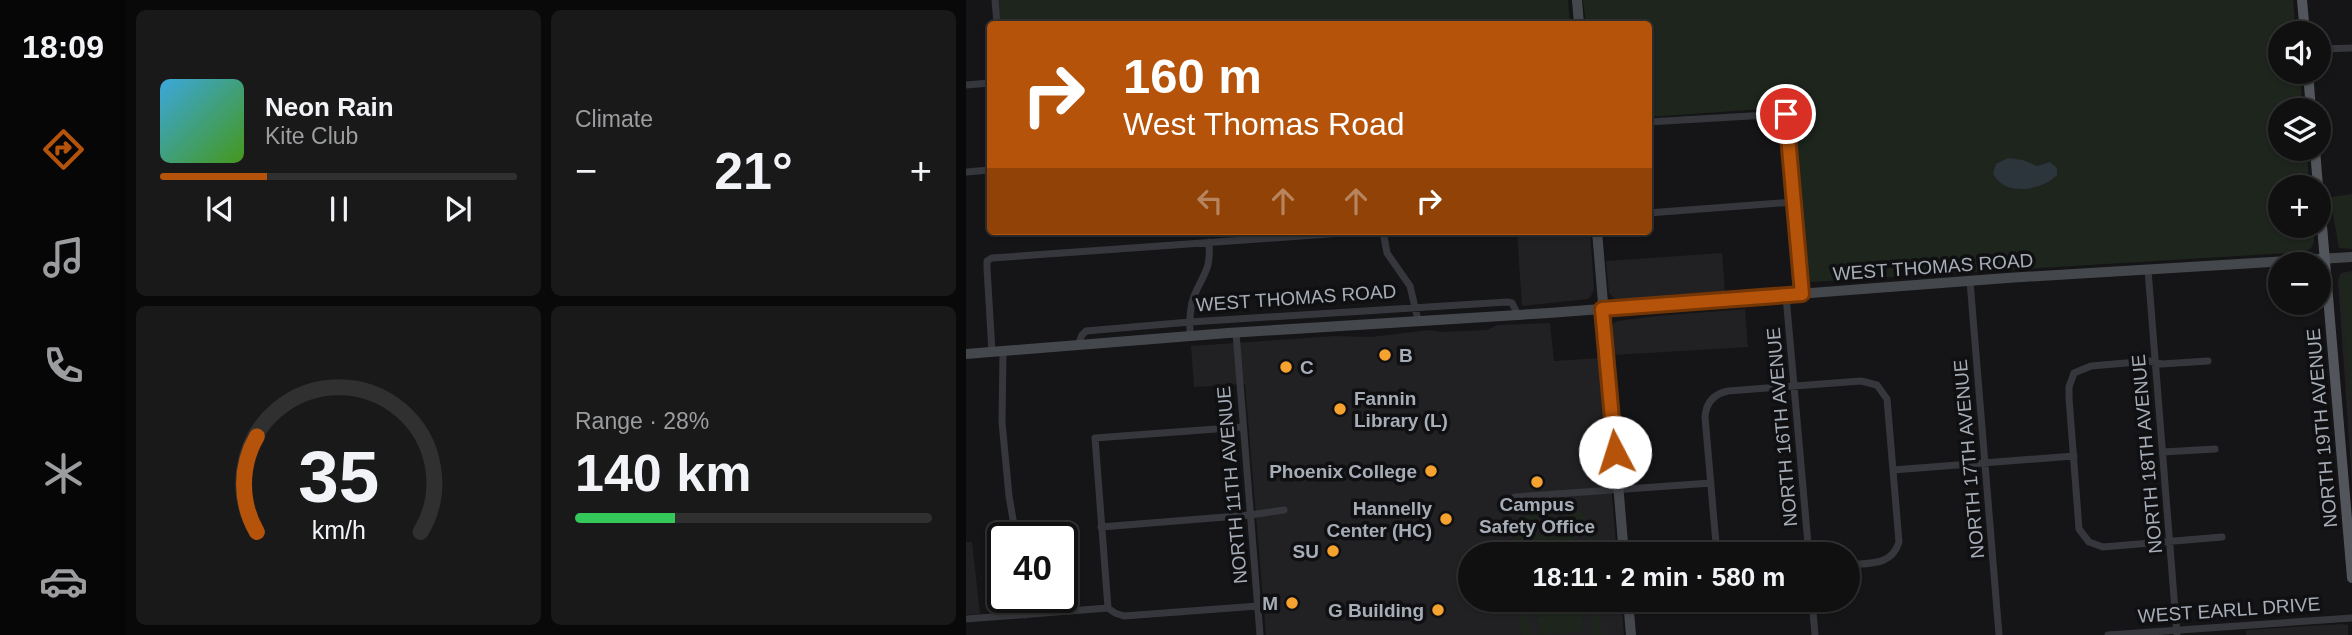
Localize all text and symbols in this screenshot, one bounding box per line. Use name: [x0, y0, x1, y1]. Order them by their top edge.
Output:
map controls: [2268, 21, 2331, 315]
button: sound: [2268, 21, 2331, 84]
text: 18:09: [22, 29, 104, 65]
icon: right: [1008, 49, 1099, 140]
text: 160 m: [1123, 49, 1262, 103]
pin: [1756, 84, 1816, 144]
text: Neon Rain: [265, 92, 394, 122]
icon: arrive: [1767, 95, 1805, 133]
button: layers: [2268, 98, 2331, 161]
text: Climate: [575, 106, 653, 132]
text: West Thomas Road: [1123, 106, 1405, 142]
text: Kite Club: [265, 123, 358, 149]
icon: directions: [39, 125, 88, 174]
text: 21°: [714, 142, 793, 200]
text: −: [575, 150, 597, 192]
text: +: [910, 150, 932, 192]
button: +: [2268, 175, 2331, 238]
icon: left: [1191, 182, 1229, 220]
icon: ahead: [1264, 182, 1302, 220]
icon: ahead: [1337, 182, 1375, 220]
icon: right: [1410, 182, 1448, 220]
icon: previous: [201, 190, 239, 228]
icon: pause: [320, 190, 358, 228]
icon: next: [439, 190, 477, 228]
icon: music: [39, 233, 88, 282]
street label: WEST THOMAS ROAD: [1832, 250, 2034, 284]
button: −: [2268, 252, 2331, 315]
street label: WEST THOMAS ROAD: [1195, 281, 1397, 315]
street label: NORTH 16TH AVENUE: [1763, 327, 1801, 527]
street label: NORTH 19TH AVENUE: [2303, 328, 2341, 528]
icon: phone: [39, 341, 88, 390]
place label: B: [1399, 345, 1413, 366]
marker: B: [1377, 347, 1393, 363]
street label: NORTH 18TH AVENUE: [2128, 354, 2166, 554]
place label: C: [1300, 357, 1314, 378]
marker: C: [1278, 359, 1294, 375]
street label: NORTH 17TH AVENUE: [1950, 359, 1988, 559]
street label: NORTH 11TH AVENUE: [1213, 385, 1251, 585]
place label: Fannin Library (L): [1354, 388, 1448, 431]
marker: Fannin Library (L): [1332, 401, 1348, 417]
text: Range · 28%: [575, 408, 709, 434]
position arrow: [1578, 415, 1652, 489]
text: 35: [298, 436, 379, 517]
text: 140 km: [575, 444, 751, 502]
icon: climate: [39, 449, 88, 498]
place label: Phoenix College: [1269, 461, 1417, 482]
marker: Phoenix College: [1423, 463, 1439, 479]
marker: Campus Safety Office: [1529, 474, 1545, 490]
place label: Campus Safety Office: [1479, 494, 1595, 537]
place label: Hannelly Center (HC): [1326, 498, 1432, 541]
marker: Hannelly Center (HC): [1438, 511, 1454, 527]
text: km/h: [311, 515, 366, 543]
speed limit sign: 40: [987, 522, 1078, 613]
place label: SU: [1293, 541, 1319, 562]
marker: SU: [1325, 543, 1341, 559]
icon: car: [39, 557, 88, 606]
text: 18:11 · 2 min · 580 m: [1533, 562, 1785, 592]
place label: M: [1262, 593, 1278, 614]
street label: WEST EARLL DRIVE: [2137, 593, 2321, 627]
marker: M: [1284, 595, 1300, 611]
place label: G Building: [1328, 600, 1424, 621]
marker: G Building: [1430, 602, 1446, 618]

